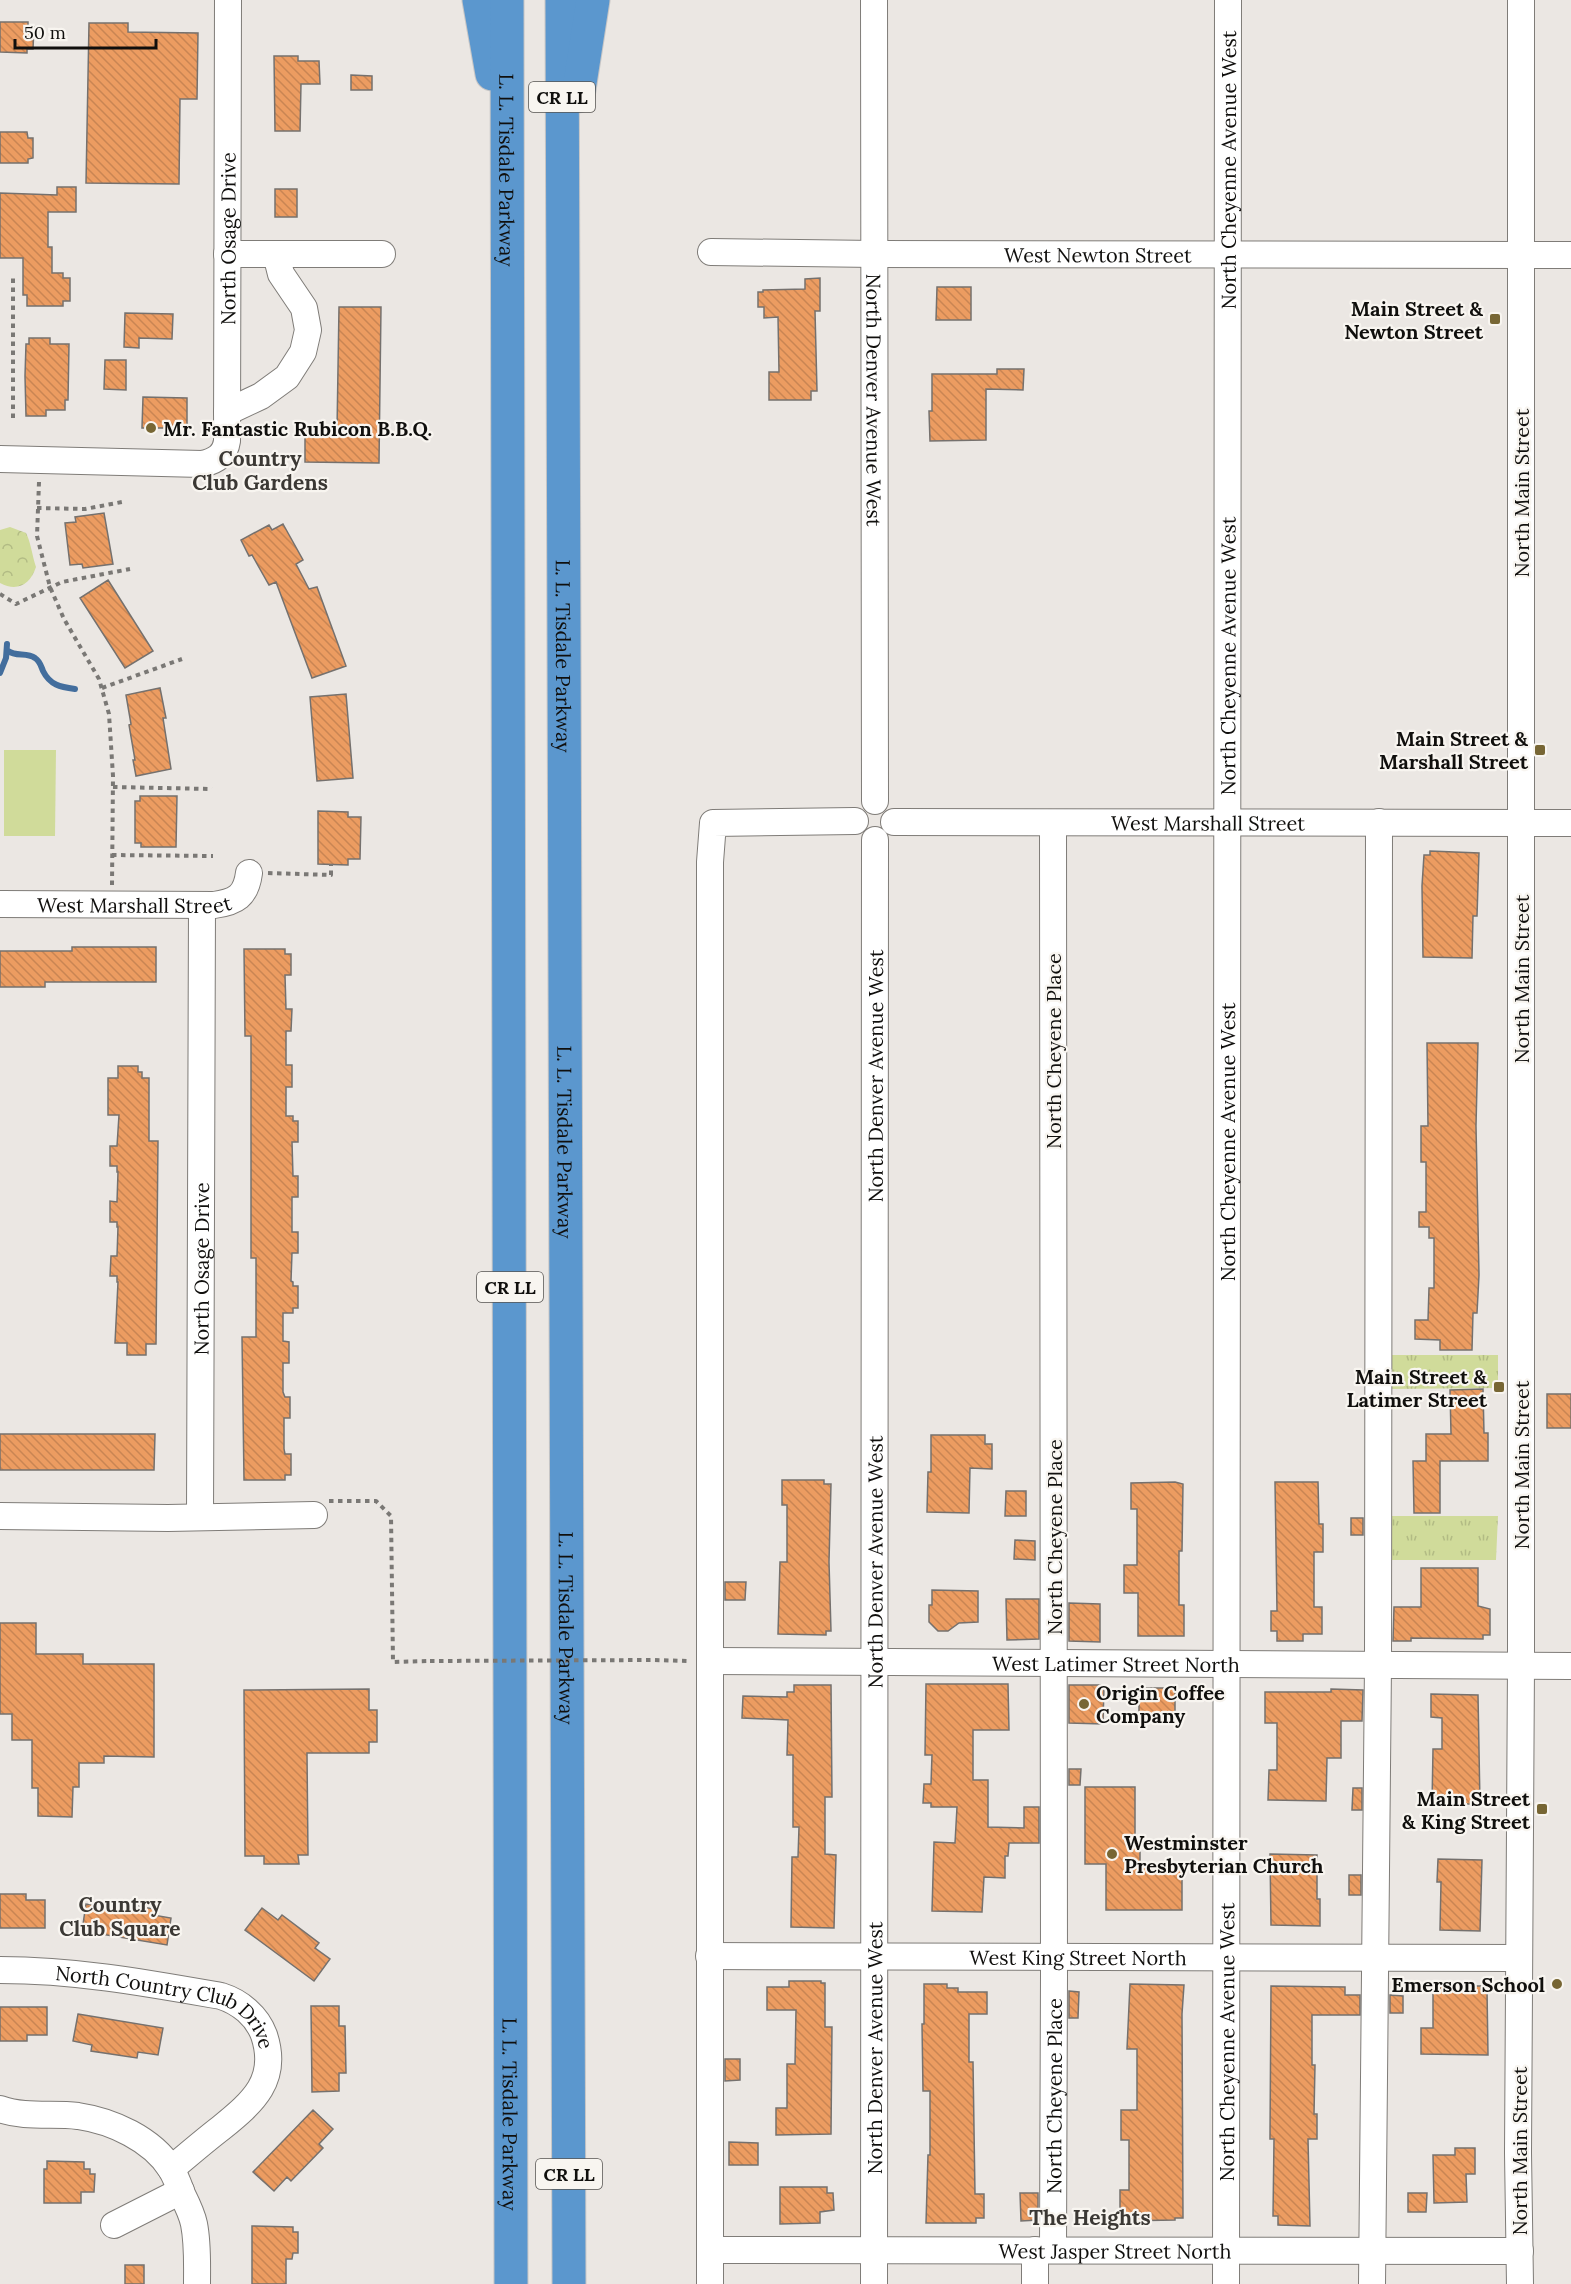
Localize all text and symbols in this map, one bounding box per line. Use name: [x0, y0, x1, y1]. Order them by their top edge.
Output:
scale bar: [15, 12, 156, 50]
text: 50 m: [24, 21, 66, 44]
street label: North Cheyenne Avenue West: [1215, 30, 1240, 310]
street label: L. L. Tisdale Parkway: [495, 73, 520, 267]
road number: CR LL: [529, 82, 595, 112]
street label: North Osage Drive: [215, 152, 240, 325]
street label: West Newton Street: [1004, 242, 1192, 267]
street label: North Denver Avenue West: [862, 273, 887, 527]
place label: Main Street & Newton Street: [1344, 296, 1484, 344]
marker: Main Street & Newton Street: [1488, 312, 1502, 326]
street label: North Main Street: [1509, 408, 1534, 577]
place label: Mr. Fantastic Rubicon B.B.Q.: [163, 416, 432, 441]
marker: Mr. Fantastic Rubicon B.B.Q.: [144, 421, 158, 435]
district label: Country Club Gardens: [192, 445, 328, 496]
street label: North Cheyenne Avenue West: [1215, 516, 1240, 796]
street label: L. L. Tisdale Parkway: [551, 559, 577, 753]
place label: Main Street & Marshall Street: [1379, 726, 1529, 774]
marker: Main Street & Marshall Street: [1533, 743, 1547, 757]
street label: West Marshall Street: [1111, 810, 1305, 835]
street label: West Marshall Street: [37, 889, 235, 918]
street label: North Main Street: [1509, 894, 1534, 1063]
street label: North Denver Avenue West: [862, 949, 887, 1203]
street label: North Cheyene Place: [1041, 953, 1066, 1149]
street label: North Cheyenne Avenue West: [1214, 1002, 1240, 1282]
street label: L. L. Tisdale Parkway: [553, 1045, 578, 1239]
street label: North Osage Drive: [188, 1182, 214, 1356]
road number: CR LL: [477, 1272, 543, 1302]
place label: Main Street & Latimer Street: [1346, 1364, 1488, 1412]
marker: Main Street & Latimer Street: [1492, 1380, 1506, 1394]
street label: North Main Street: [1509, 1380, 1534, 1549]
street label: North Denver Avenue West: [862, 1435, 887, 1689]
street label: North Cheyene Place: [1042, 1439, 1067, 1635]
street label: L. L. Tisdale Parkway: [554, 1531, 580, 1725]
street label: West Latimer Street North: [992, 1650, 1240, 1677]
place label: Origin Coffee Company: [1096, 1680, 1225, 1728]
marker: Origin Coffee Company: [1077, 1697, 1091, 1711]
place label: Main Street & King Street: [1402, 1786, 1531, 1834]
marker: Main Street & King Street: [1535, 1802, 1549, 1816]
place label: Westminster Presbyterian Church: [1124, 1830, 1324, 1878]
marker: Westminster Presbyterian Church: [1105, 1847, 1119, 1861]
district label: Country Club Square: [59, 1891, 181, 1942]
street label: North Cheyenne Avenue West: [1214, 1902, 1239, 2182]
street label: North Denver Avenue West: [862, 1921, 887, 2175]
street label: West King Street North: [969, 1944, 1187, 1970]
street label: North Country Club Drive: [54, 1960, 280, 2051]
place label: Emerson School: [1391, 1972, 1545, 1997]
marker: Emerson School: [1550, 1977, 1564, 1991]
street label: North Cheyene Place: [1041, 1998, 1066, 2194]
street label: L. L. Tisdale Parkway: [498, 2017, 523, 2211]
street label: North Main Street: [1507, 2066, 1532, 2235]
road number: CR LL: [536, 2159, 602, 2189]
district label: The Heights: [1029, 2204, 1151, 2231]
street label: West Jasper Street North: [998, 2238, 1232, 2263]

